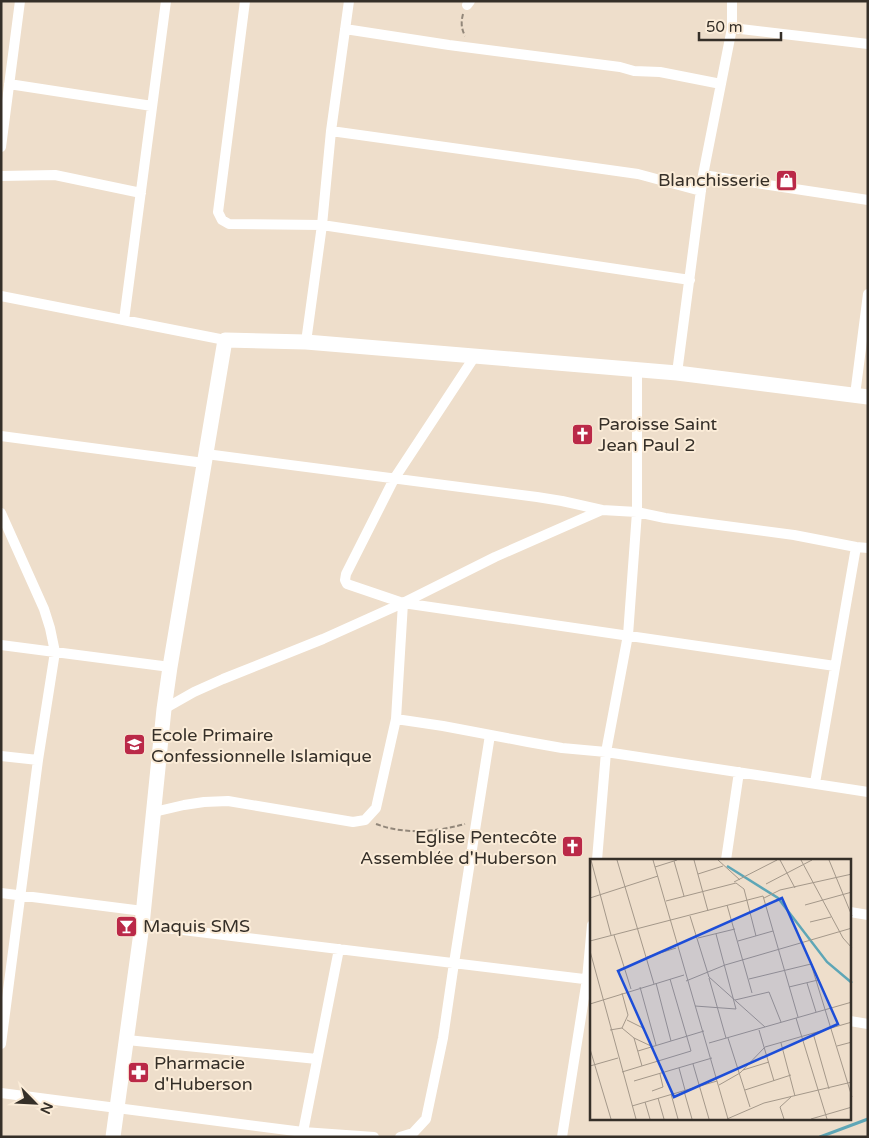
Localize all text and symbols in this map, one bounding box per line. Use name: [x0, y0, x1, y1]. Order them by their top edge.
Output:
scale bar: [699, 10, 782, 42]
text: 50 m: [706, 18, 743, 36]
shop icon: Blanchisserie: [774, 168, 798, 192]
place label: Blanchisserie: [658, 169, 770, 191]
place label: Paroisse Saint Jean Paul 2: [598, 413, 717, 456]
church icon: Paroisse Saint Jean Paul 2: [570, 422, 594, 446]
place label: Ecole Primaire Confessionnelle Islamique: [151, 724, 372, 767]
school or university icon: Ecole Primaire Confessionnelle Islamique: [123, 733, 147, 757]
place label: Eglise Pentecôte Assemblée d'Huberson: [360, 826, 557, 869]
church icon: Eglise Pentecôte Assemblée d'Huberson: [561, 835, 585, 859]
inset map: [590, 859, 852, 1120]
bar icon: Maquis SMS: [115, 914, 139, 938]
place label: Maquis SMS: [143, 915, 250, 937]
place label: Pharmacie d'Huberson: [154, 1052, 253, 1095]
pharmacy icon: Pharmacie d'Huberson: [126, 1061, 150, 1085]
north arrow: [10, 1078, 60, 1128]
text: N: [36, 1099, 56, 1117]

